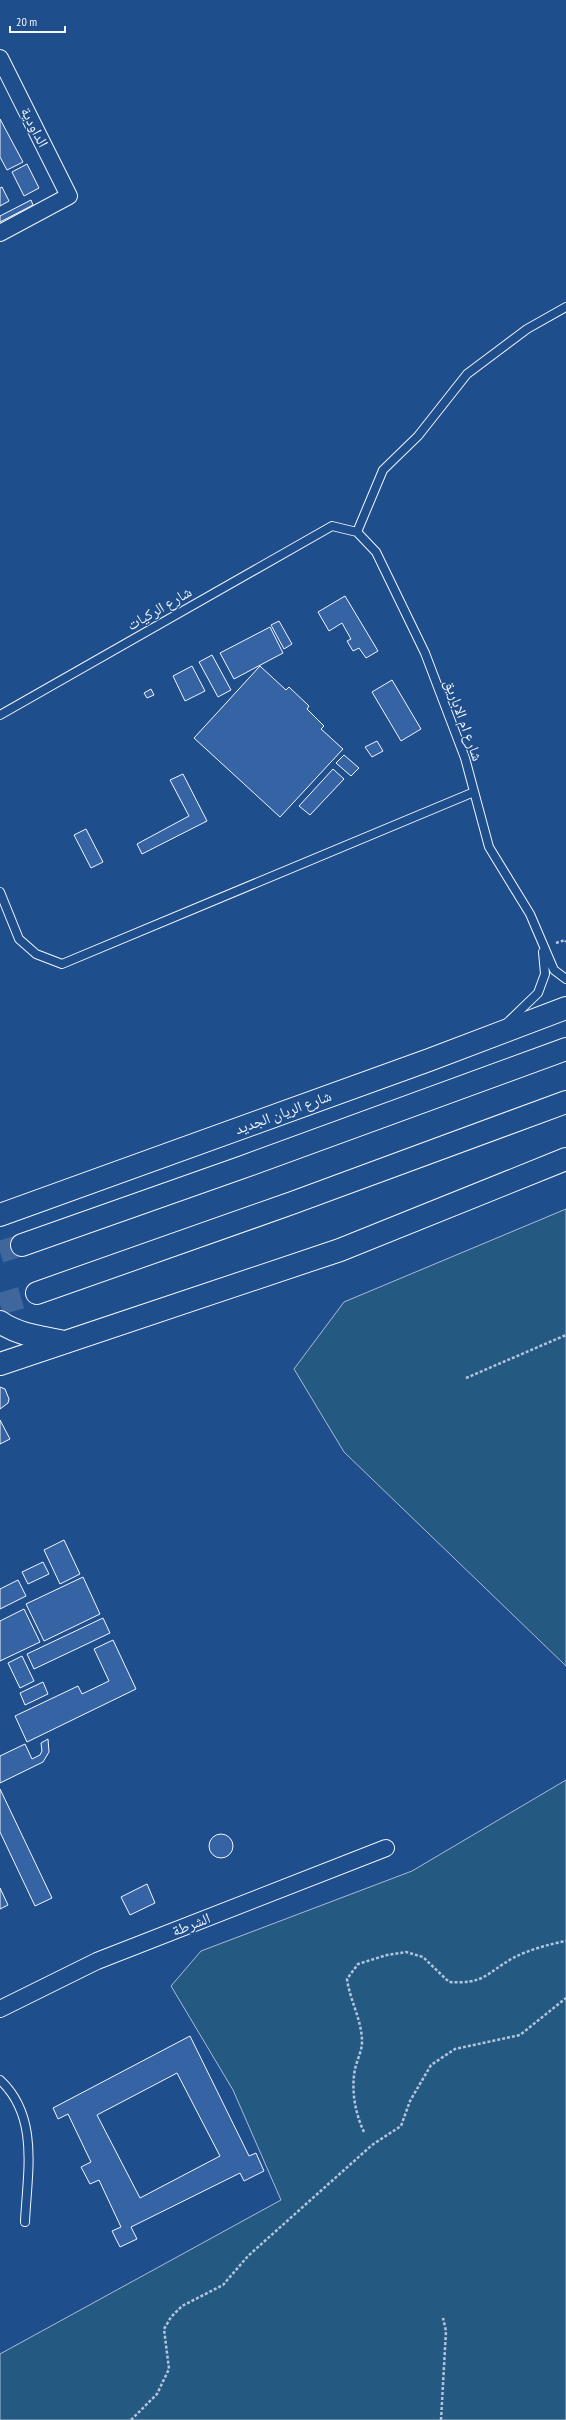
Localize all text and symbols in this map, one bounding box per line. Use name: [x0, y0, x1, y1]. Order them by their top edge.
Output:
scale bar: [10, 8, 65, 34]
text: 20 m: [16, 14, 37, 29]
street label: الداودية: [17, 104, 53, 150]
street label: شارع الركيات: [123, 582, 195, 635]
street label: شارع ام الاباريق: [439, 677, 488, 764]
street label: شارع الريان الجديد: [232, 1086, 334, 1139]
street label: الشرطة: [169, 1908, 213, 1940]

